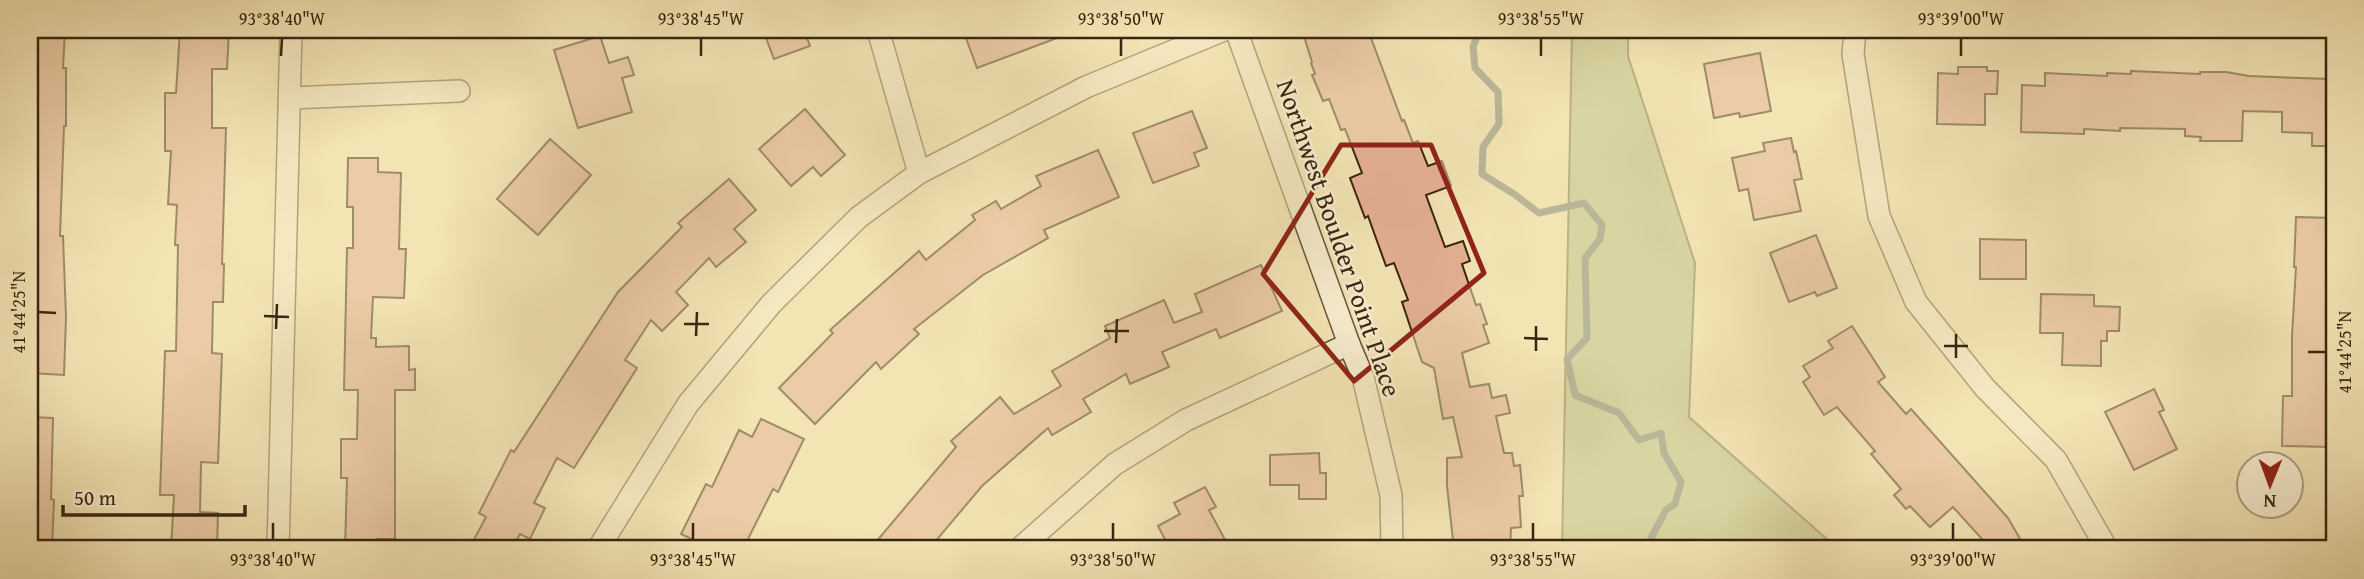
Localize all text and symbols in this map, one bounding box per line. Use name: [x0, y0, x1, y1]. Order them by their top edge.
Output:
text: 93°38'40"W: [239, 5, 326, 32]
text: 93°38'45"W: [658, 5, 745, 32]
text: 93°38'50"W: [1078, 5, 1165, 32]
text: 93°38'55"W: [1498, 5, 1585, 32]
text: 93°39'00"W: [1918, 5, 2005, 32]
street label: Northwest Boulder Point Place: [1267, 74, 1412, 402]
text: 41°44'25"N: [5, 270, 32, 353]
text: 41°44'25"N: [2331, 310, 2358, 393]
north arrow: [2234, 449, 2304, 520]
scale bar: [63, 474, 245, 518]
text: 50 m: [74, 482, 116, 513]
text: N: [2263, 488, 2276, 516]
text: 93°38'40"W: [230, 546, 317, 573]
text: 93°38'45"W: [650, 546, 737, 573]
text: 93°38'50"W: [1070, 546, 1157, 573]
text: 93°38'55"W: [1490, 546, 1577, 573]
text: 93°39'00"W: [1910, 546, 1997, 573]

